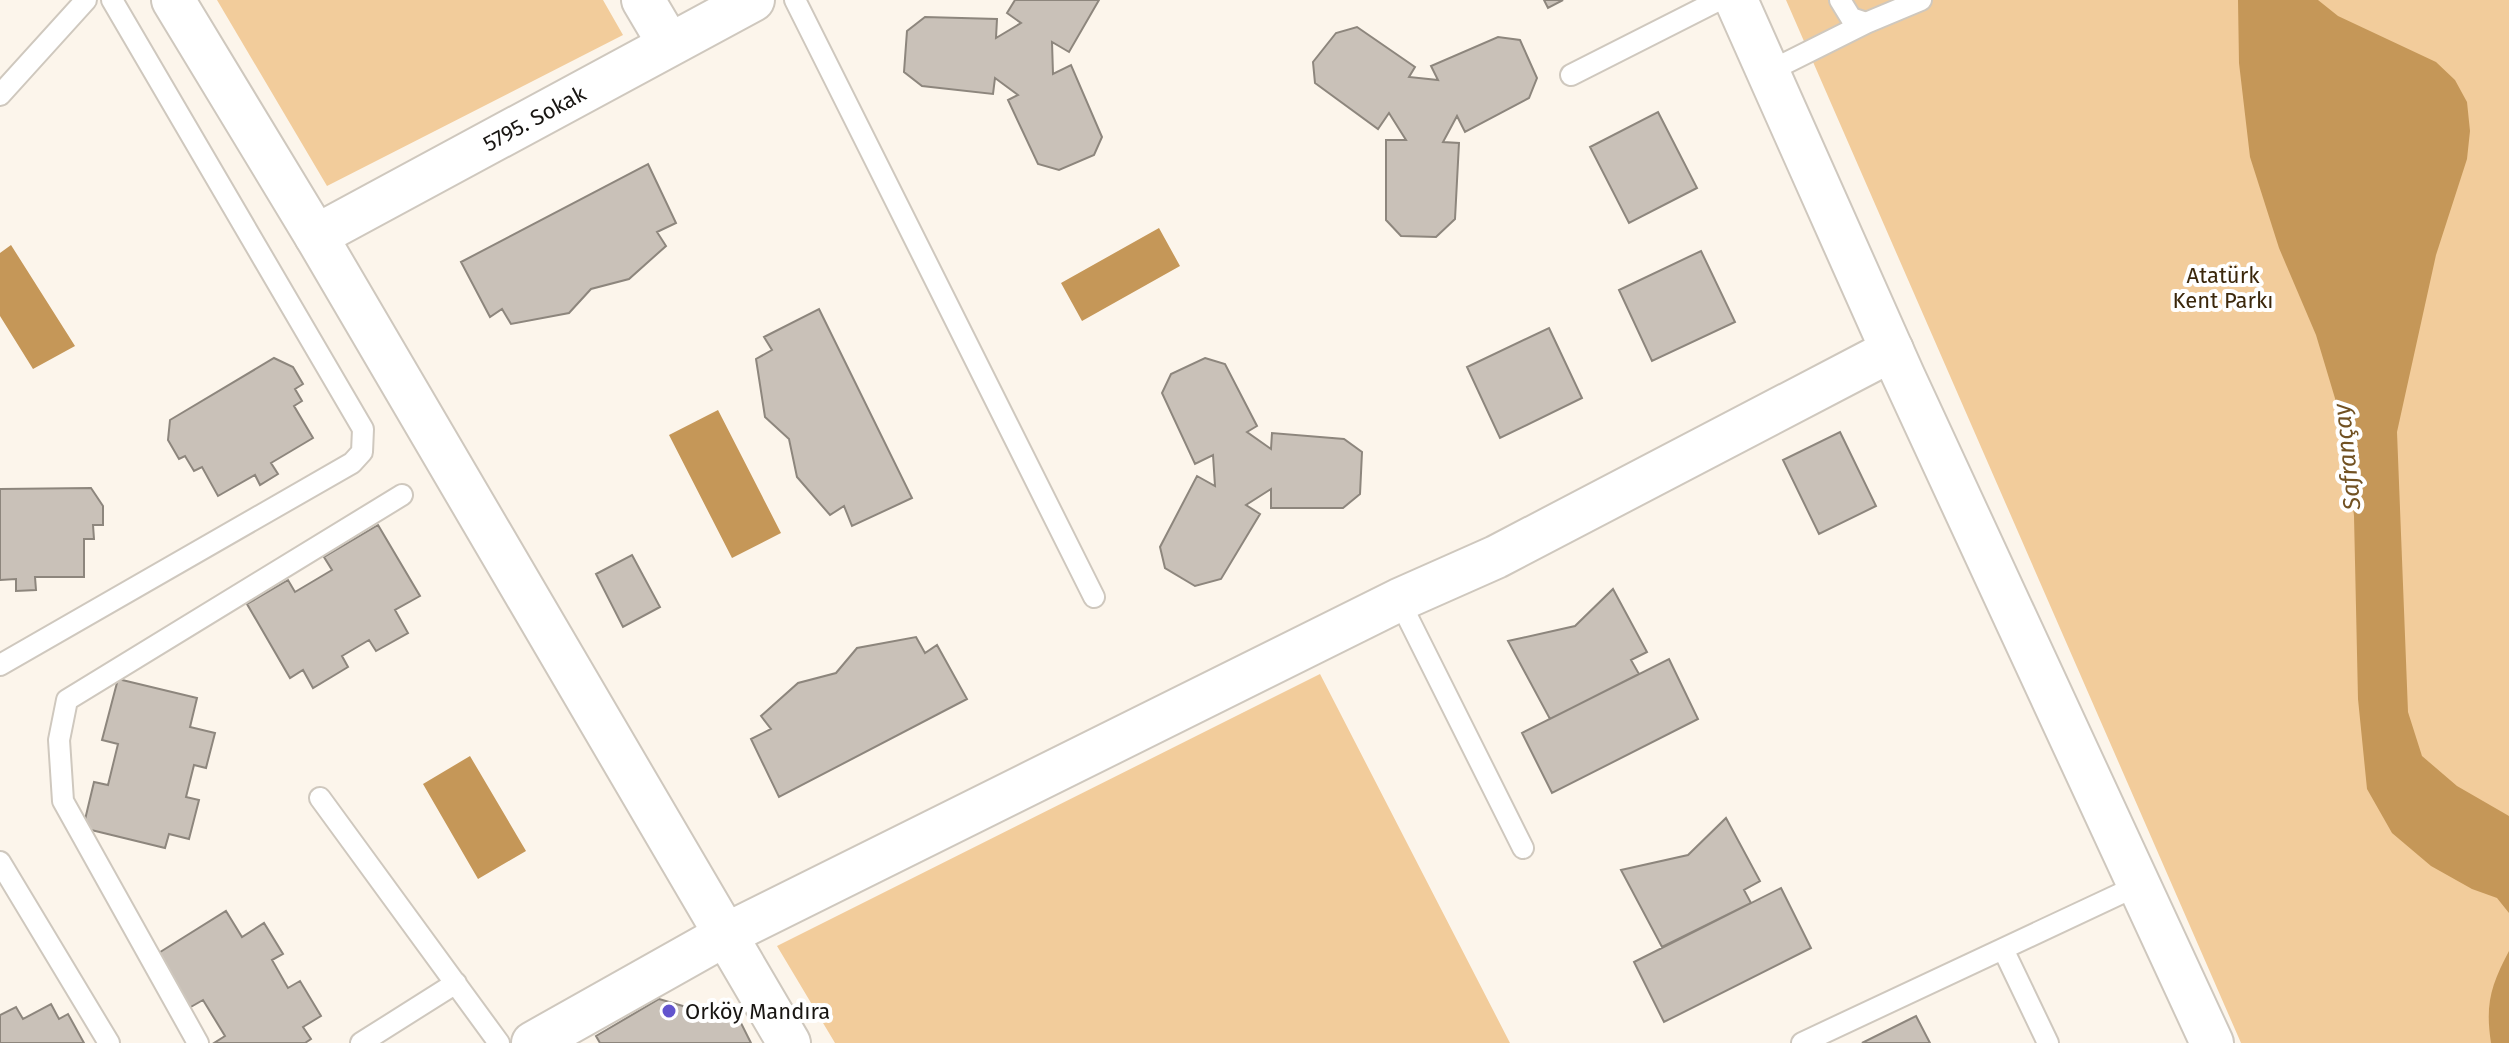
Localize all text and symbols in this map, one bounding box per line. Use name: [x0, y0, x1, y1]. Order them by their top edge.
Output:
street label: 5795. Sokak: [478, 79, 591, 157]
park label: Atatürk Kent Parkı: [2173, 262, 2273, 314]
water label: Safrançay: [2327, 401, 2367, 512]
place label: Orköy Mandıra: [685, 998, 830, 1025]
marker: Orköy Mandıra: [660, 1002, 678, 1020]

